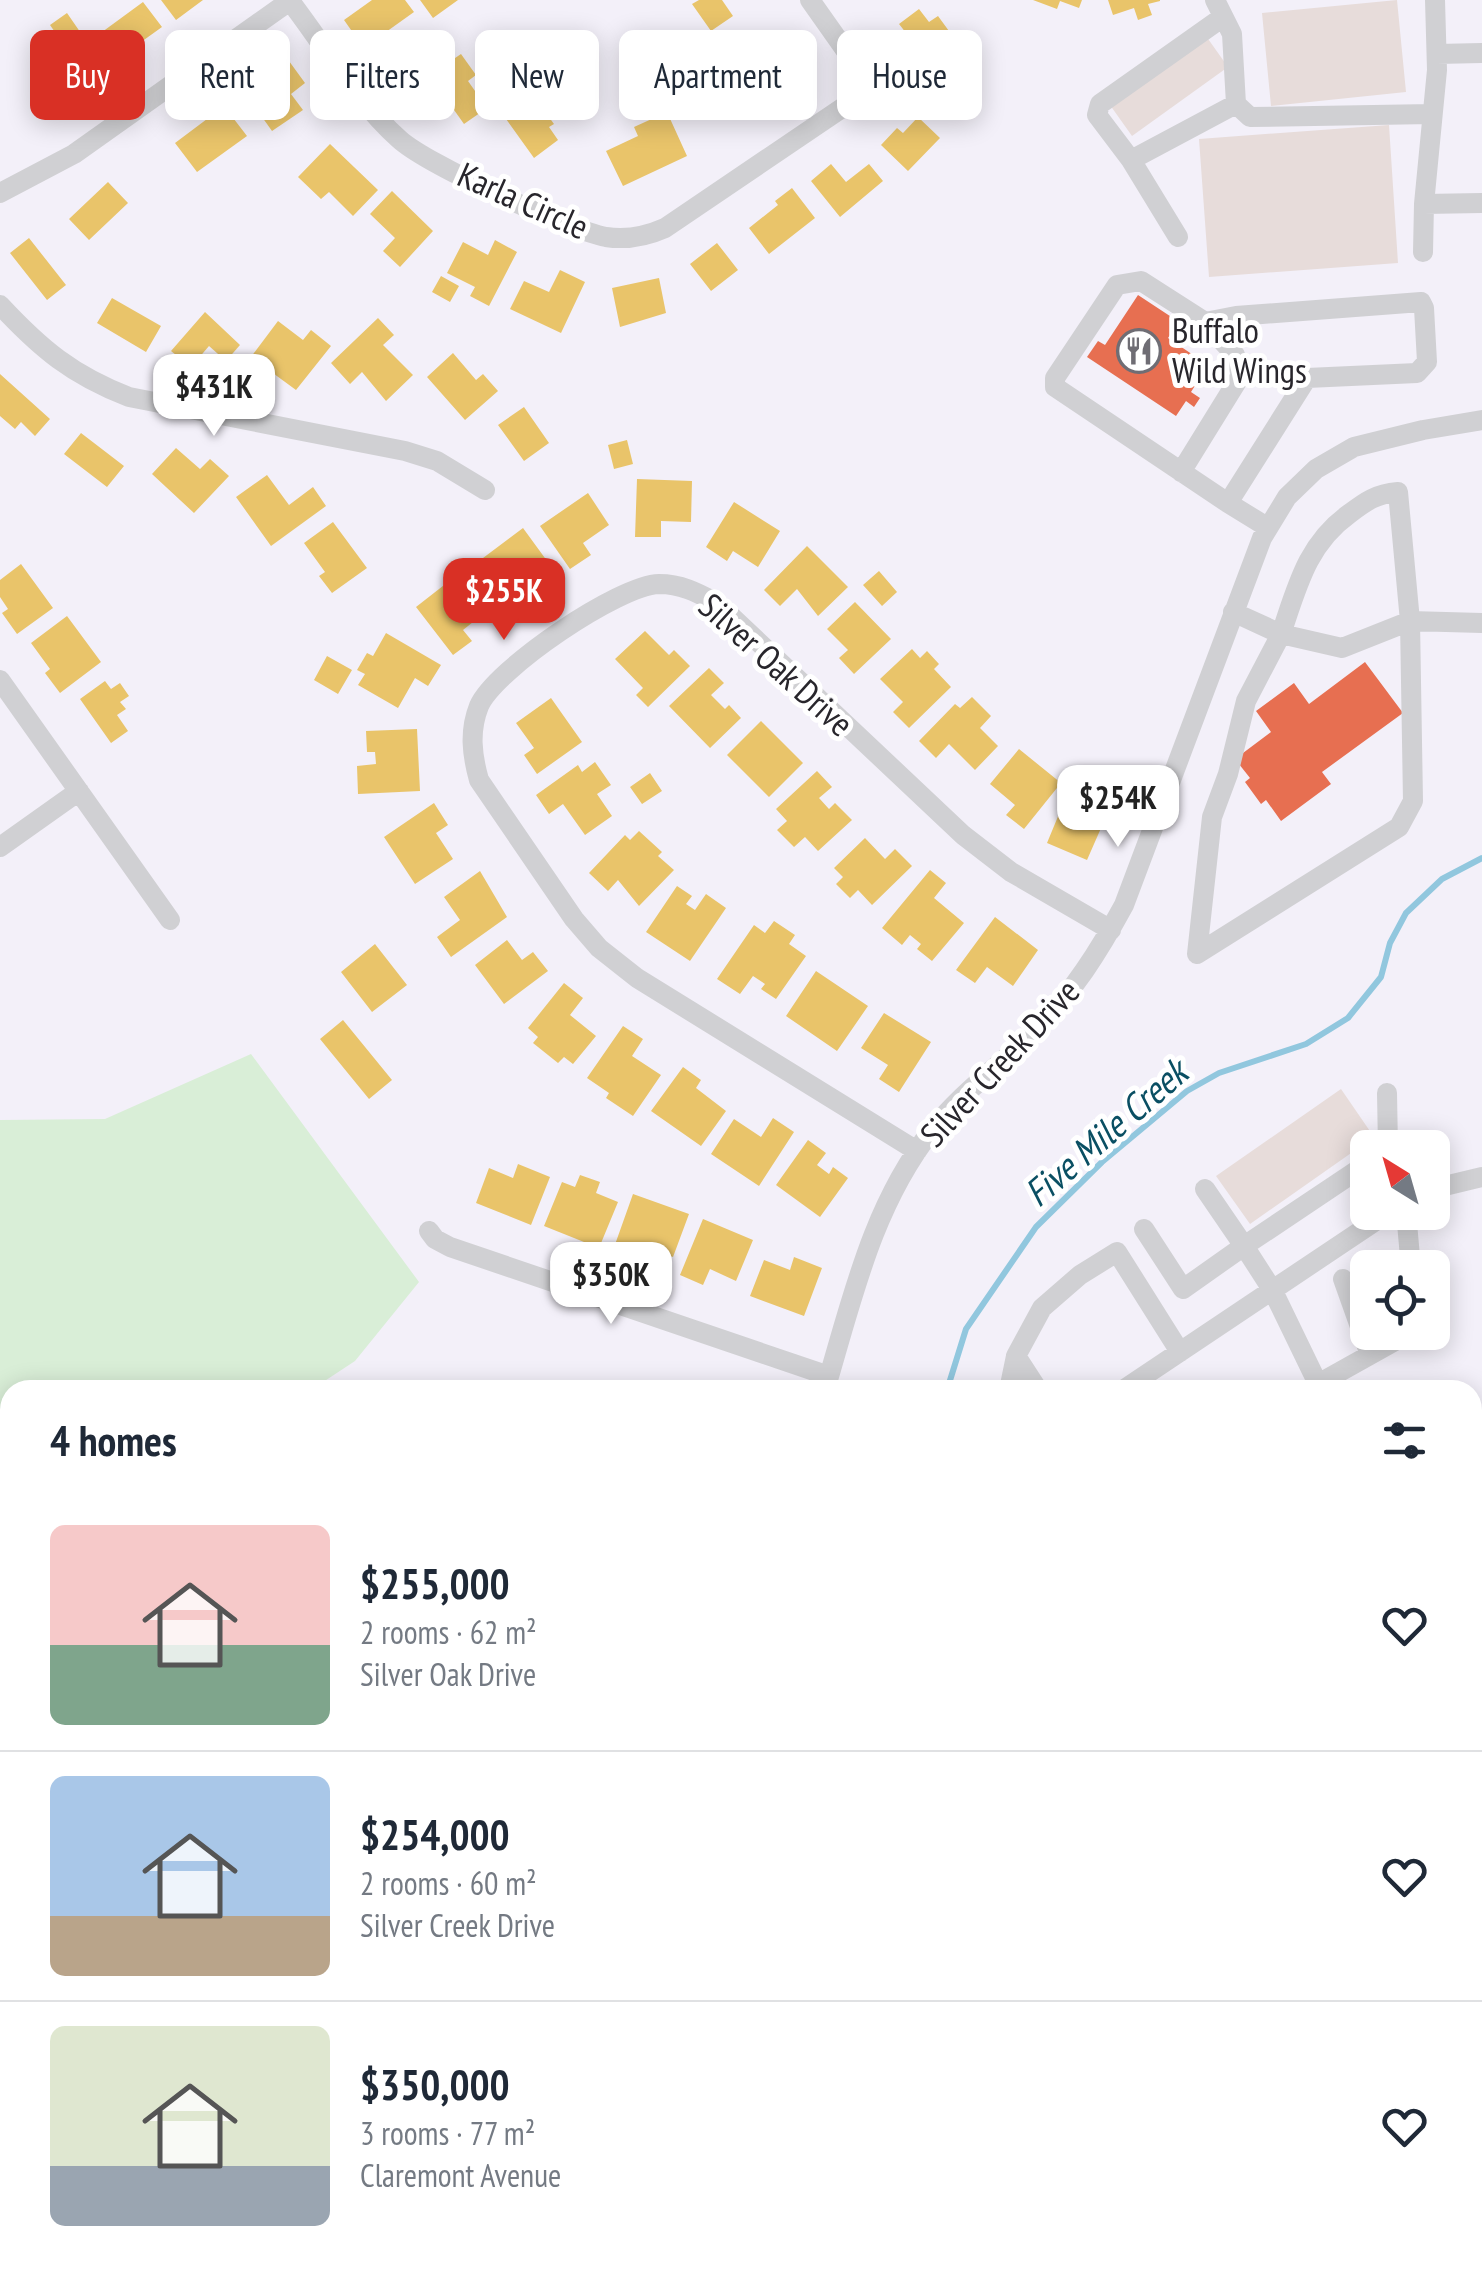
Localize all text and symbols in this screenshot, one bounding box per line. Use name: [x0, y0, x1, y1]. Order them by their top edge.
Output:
chip: Buy: [30, 30, 145, 120]
chip: Rent: [165, 30, 290, 120]
chip: Filters: [310, 30, 455, 120]
chip: New: [475, 30, 599, 120]
chip: Apartment: [619, 30, 817, 120]
chip: House: [837, 30, 982, 120]
street label: Karla Circle: [451, 151, 596, 249]
place label: Buffalo Wild Wings: [1172, 307, 1307, 393]
restaurant icon: Buffalo Wild Wings: [1116, 328, 1162, 374]
pin: $431K: [144, 354, 284, 439]
text: $431K: [175, 365, 253, 407]
pin: $255K: [434, 558, 574, 643]
text: $255K: [465, 569, 543, 611]
street label: Silver Oak Drive: [690, 583, 864, 746]
pin: $254K: [1048, 765, 1188, 850]
text: $254K: [1079, 776, 1157, 818]
street label: Silver Creek Drive: [910, 969, 1089, 1156]
water label: Five Mile Creek: [1013, 1045, 1200, 1216]
north arrow: [1350, 1130, 1450, 1230]
map controls: [1350, 1130, 1450, 1350]
pin: $350K: [541, 1242, 681, 1327]
button: locate: [1350, 1250, 1450, 1350]
text: $350K: [572, 1253, 650, 1295]
text: 4 homes: [50, 1413, 177, 1468]
icon: filters: [1377, 1413, 1432, 1468]
text: $255,000: [360, 1556, 510, 1611]
icon: home: [130, 1565, 250, 1685]
icon: heart: [1377, 1598, 1432, 1653]
text: 2 rooms · 62 m²: [360, 1611, 537, 1653]
text: Silver Oak Drive: [360, 1653, 536, 1695]
text: $254,000: [360, 1807, 510, 1862]
icon: home: [130, 1816, 250, 1936]
icon: heart: [1377, 1849, 1432, 1904]
text: 2 rooms · 60 m²: [360, 1862, 537, 1904]
text: Silver Creek Drive: [360, 1904, 555, 1946]
text: $350,000: [360, 2057, 510, 2112]
icon: home: [130, 2066, 250, 2186]
icon: heart: [1377, 2099, 1432, 2154]
text: 3 rooms · 77 m²: [360, 2112, 535, 2154]
text: Claremont Avenue: [360, 2154, 561, 2196]

